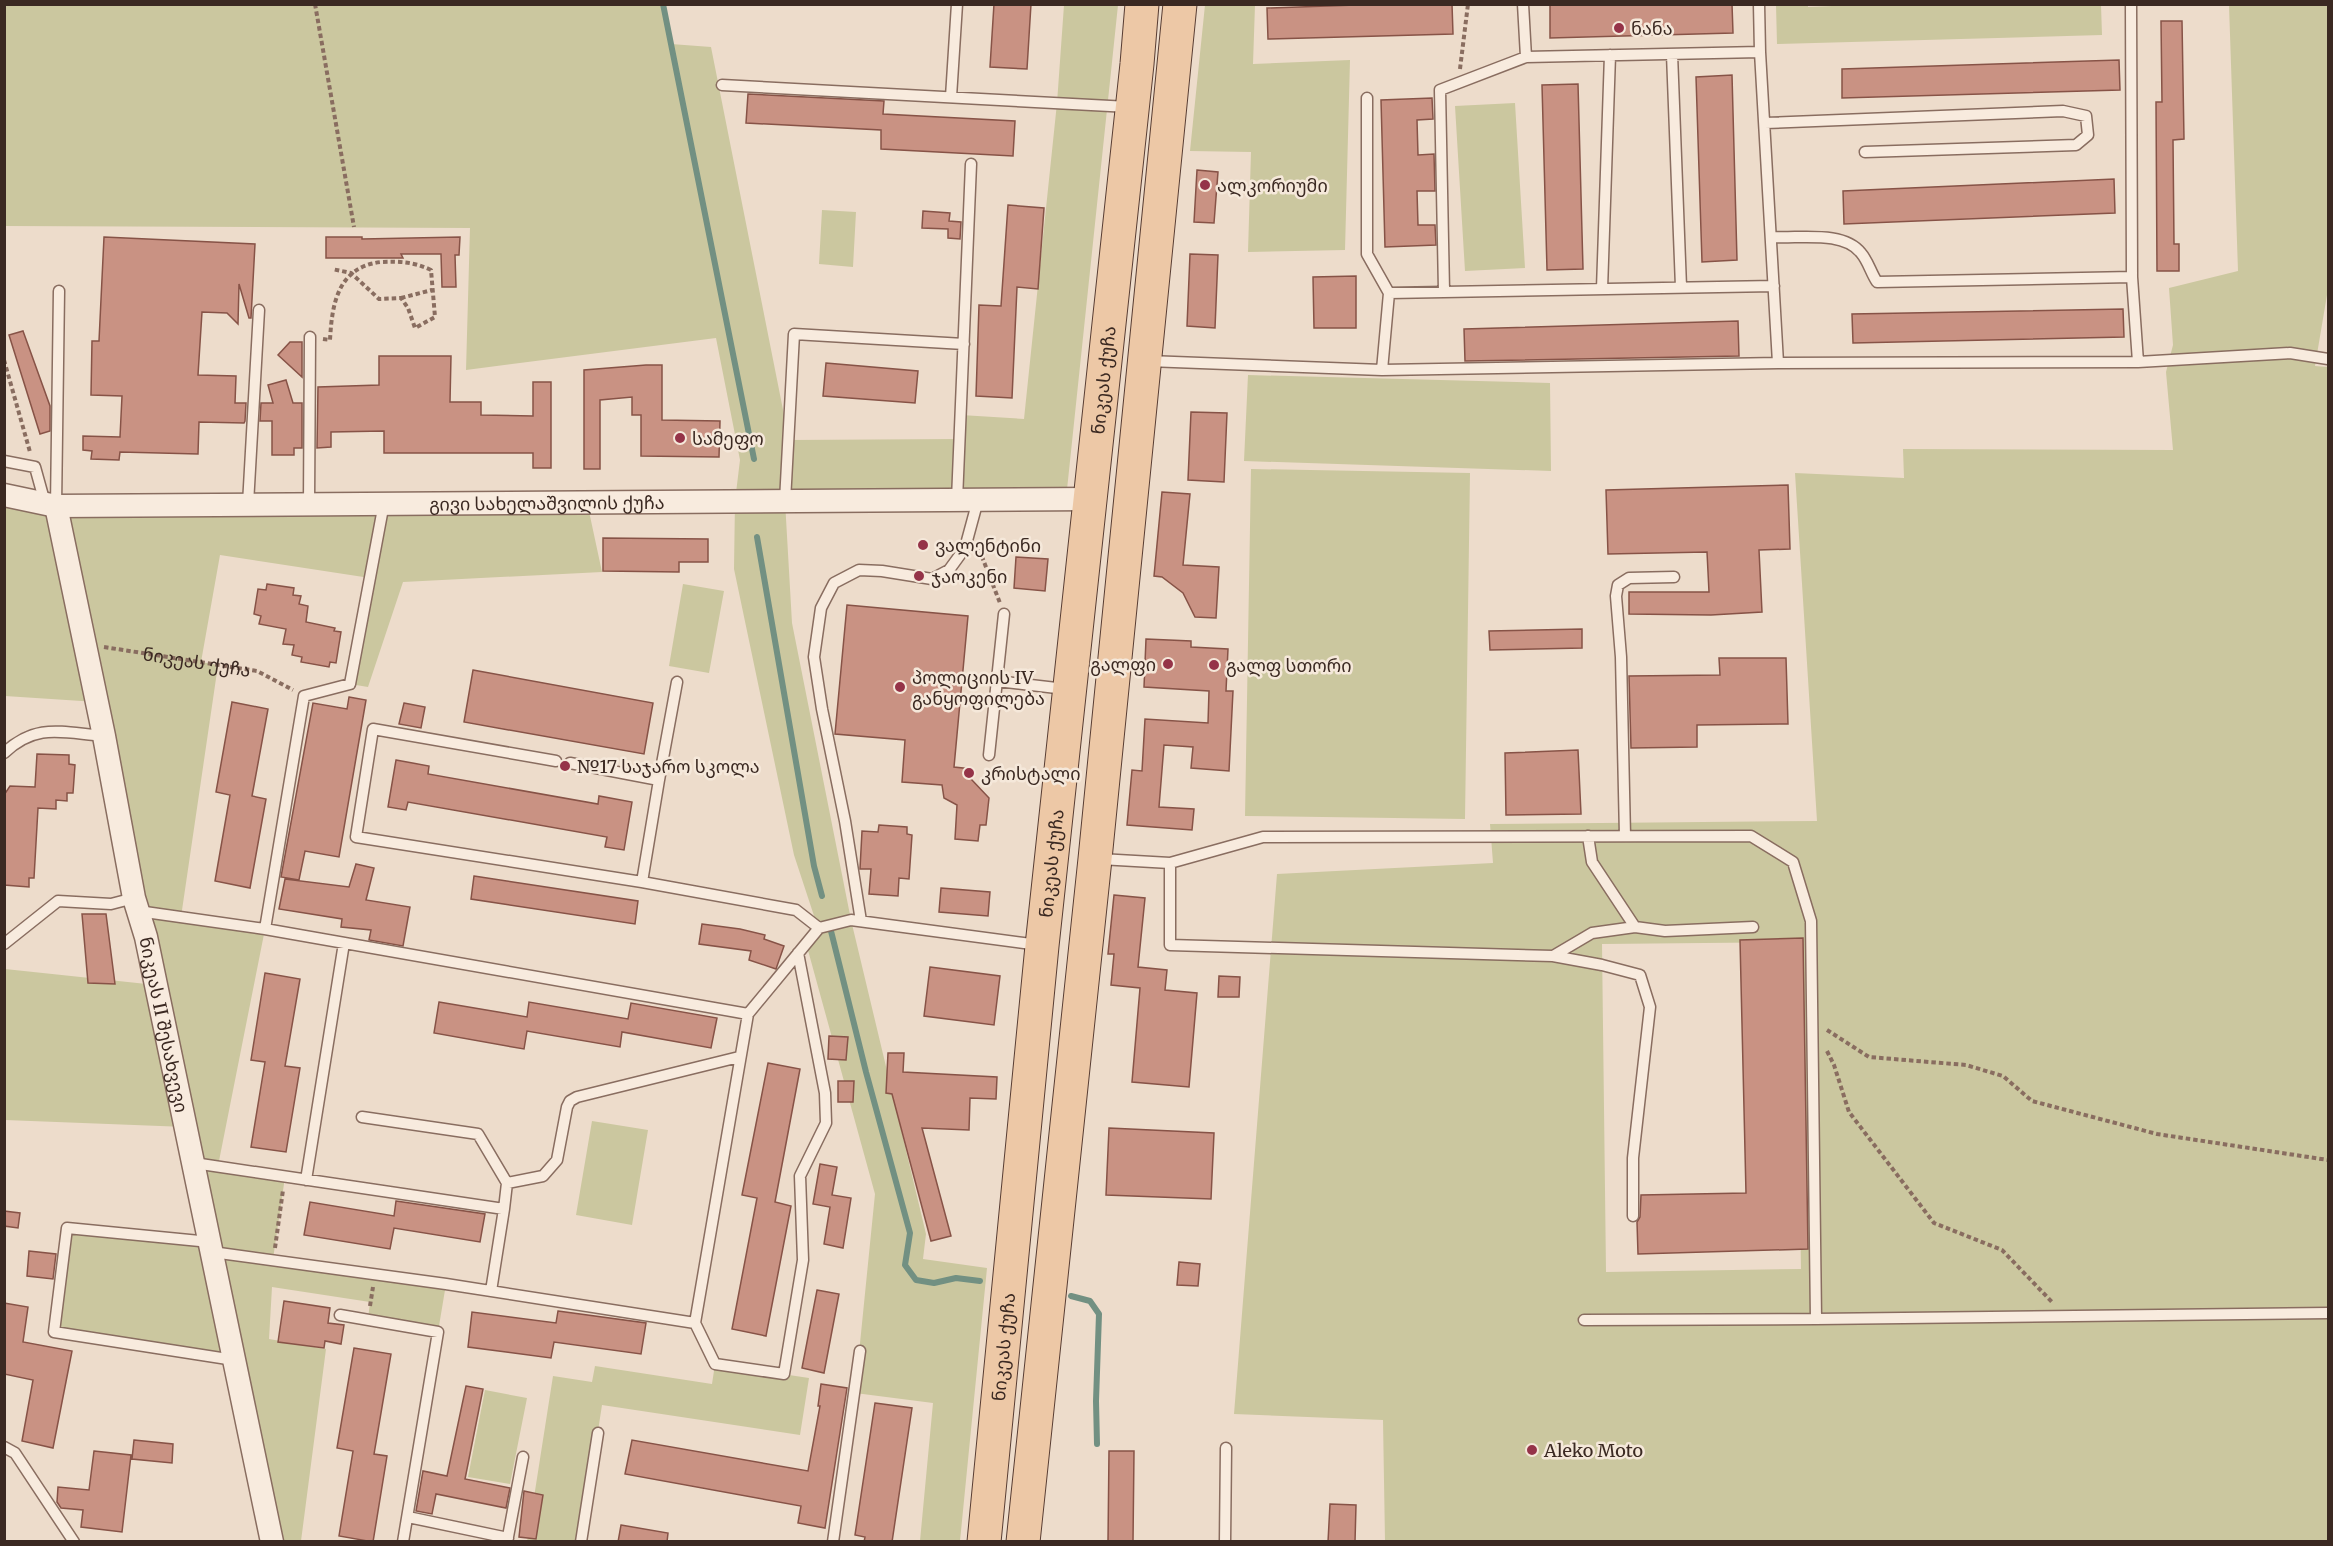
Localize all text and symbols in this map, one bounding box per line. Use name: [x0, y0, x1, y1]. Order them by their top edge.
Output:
place label: ნანა: [1631, 17, 1673, 40]
marker: ნანა: [1612, 21, 1626, 35]
place label: ალკორიუმი: [1217, 174, 1328, 197]
marker: ალკორიუმი: [1198, 178, 1212, 192]
street label: ნიკეას ქუჩა: [1086, 325, 1120, 435]
place label: სამეფო: [692, 427, 764, 450]
marker: სამეფო: [673, 431, 687, 445]
street label: გივი სახელაშვილის ქუჩა: [429, 490, 665, 515]
place label: ვალენტინი: [935, 534, 1041, 557]
marker: ვალენტინი: [916, 538, 930, 552]
place label: ჯაოკენი: [931, 565, 1007, 588]
marker: ჯაოკენი: [912, 569, 926, 583]
street label: ნიკეას ქუჩა: [141, 642, 252, 681]
place label: გალფი: [1090, 653, 1156, 676]
place label: გალფ სთორი: [1226, 654, 1352, 677]
marker: გალფი: [1161, 657, 1175, 671]
marker: გალფ სთორი: [1207, 658, 1221, 672]
place label: პოლიციის IV განყოფილება: [912, 666, 1045, 710]
marker: პოლიციის IV განყოფილება: [893, 680, 907, 694]
place label: №17 საჯარო სკოლა: [577, 755, 760, 778]
marker: №17 საჯარო სკოლა: [558, 759, 572, 773]
place label: კრისტალი: [981, 762, 1081, 785]
marker: კრისტალი: [962, 766, 976, 780]
street label: ნიკეას ქუჩა: [1034, 808, 1068, 919]
street label: ნიკეას II შესახვევი: [135, 935, 194, 1114]
street label: ნიკეას ქუჩა: [986, 1292, 1020, 1402]
place label: Aleko Moto: [1543, 1439, 1643, 1462]
marker: Aleko Moto: [1525, 1443, 1539, 1457]

